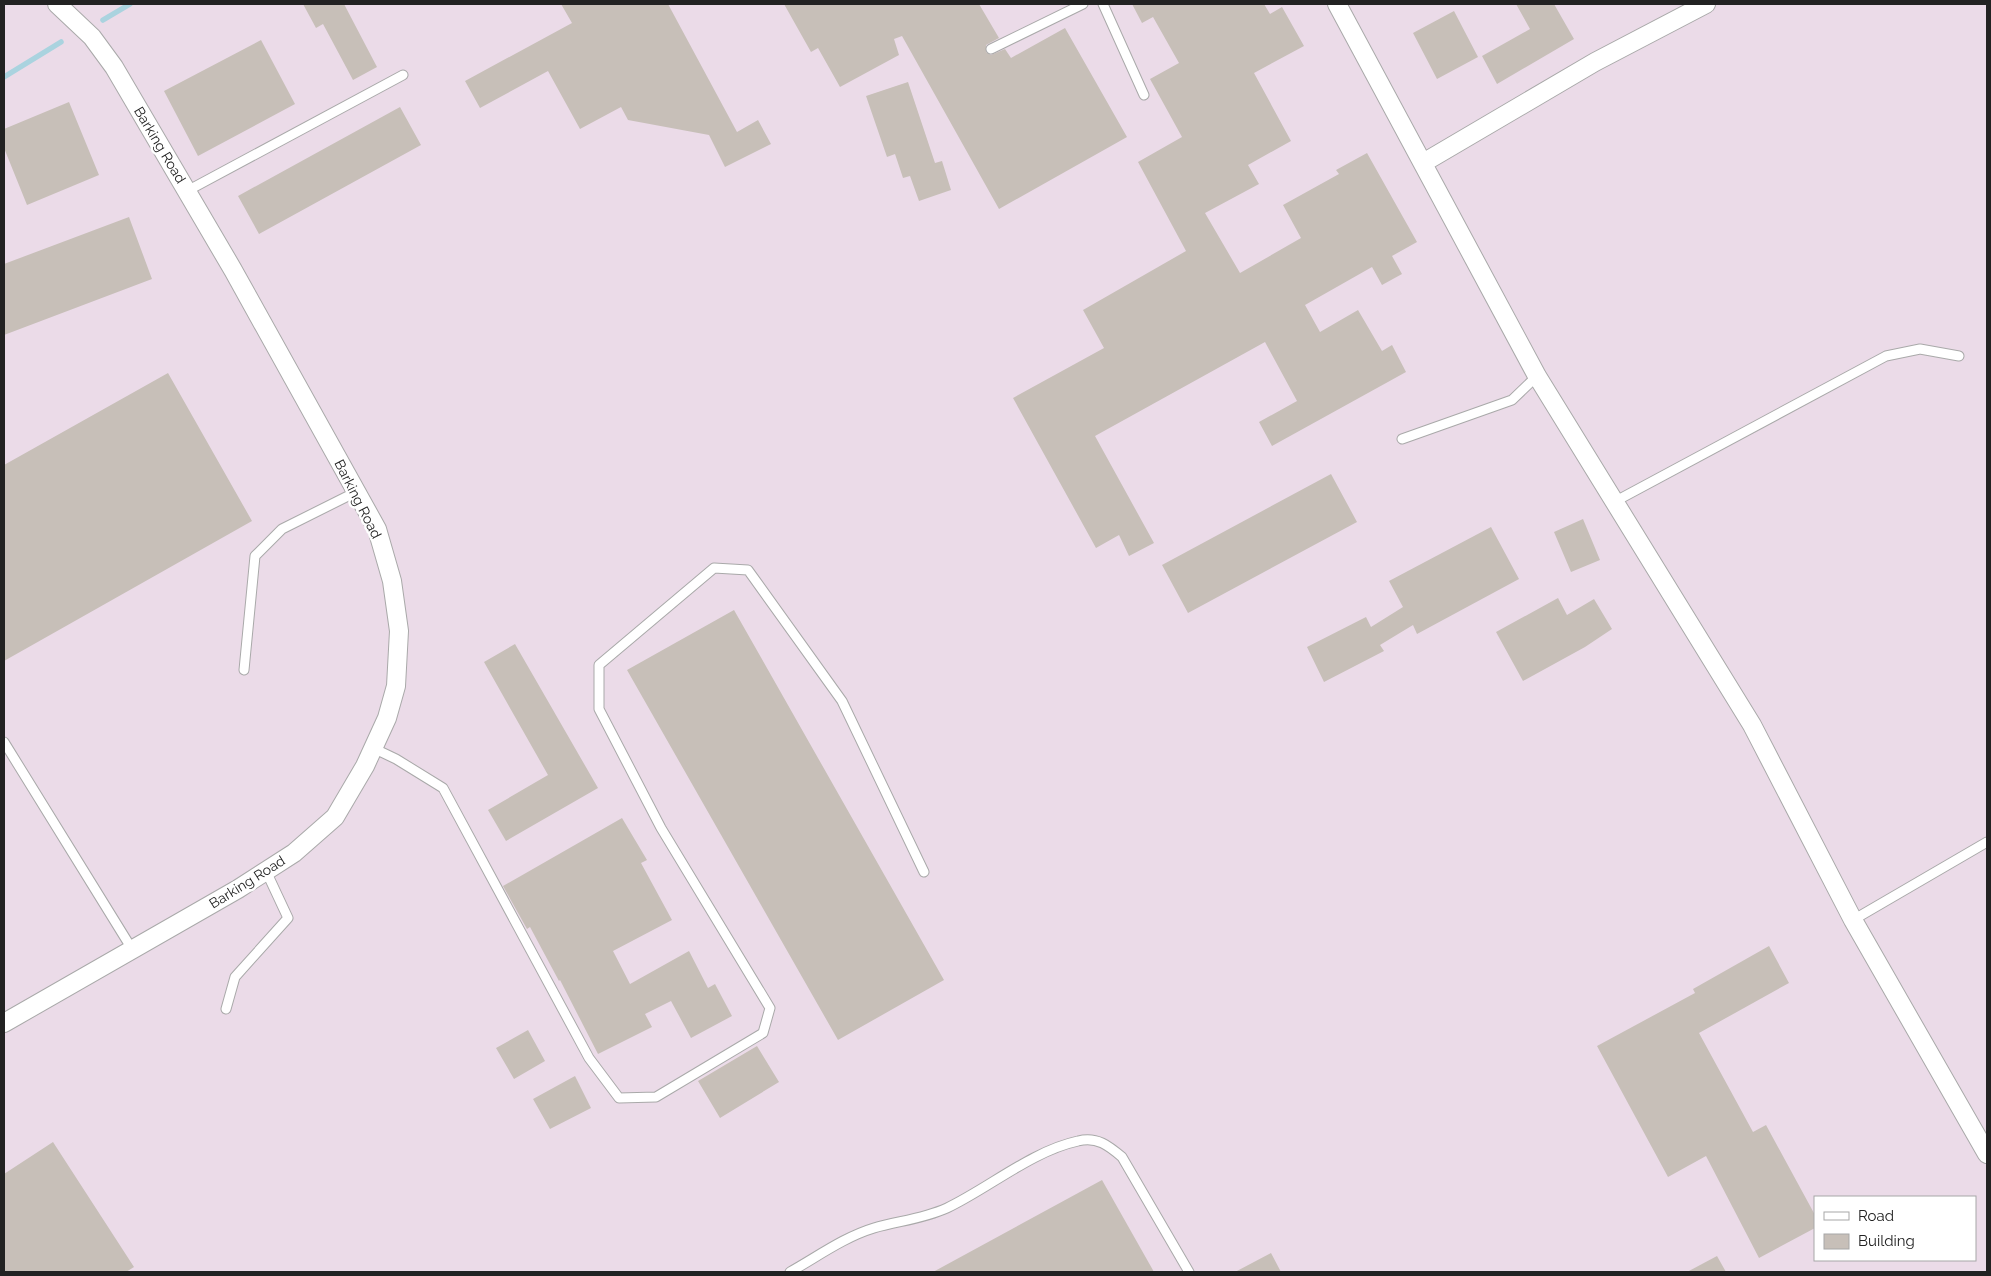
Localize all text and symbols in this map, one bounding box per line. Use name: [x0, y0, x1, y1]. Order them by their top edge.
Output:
street label: Barking Road: [131, 104, 189, 186]
street label: Barking Road: [331, 457, 385, 541]
street label: Barking Road: [206, 852, 288, 912]
legend: [1814, 1196, 1976, 1261]
text: Road: [1858, 1207, 1894, 1225]
text: Building: [1858, 1232, 1915, 1250]

